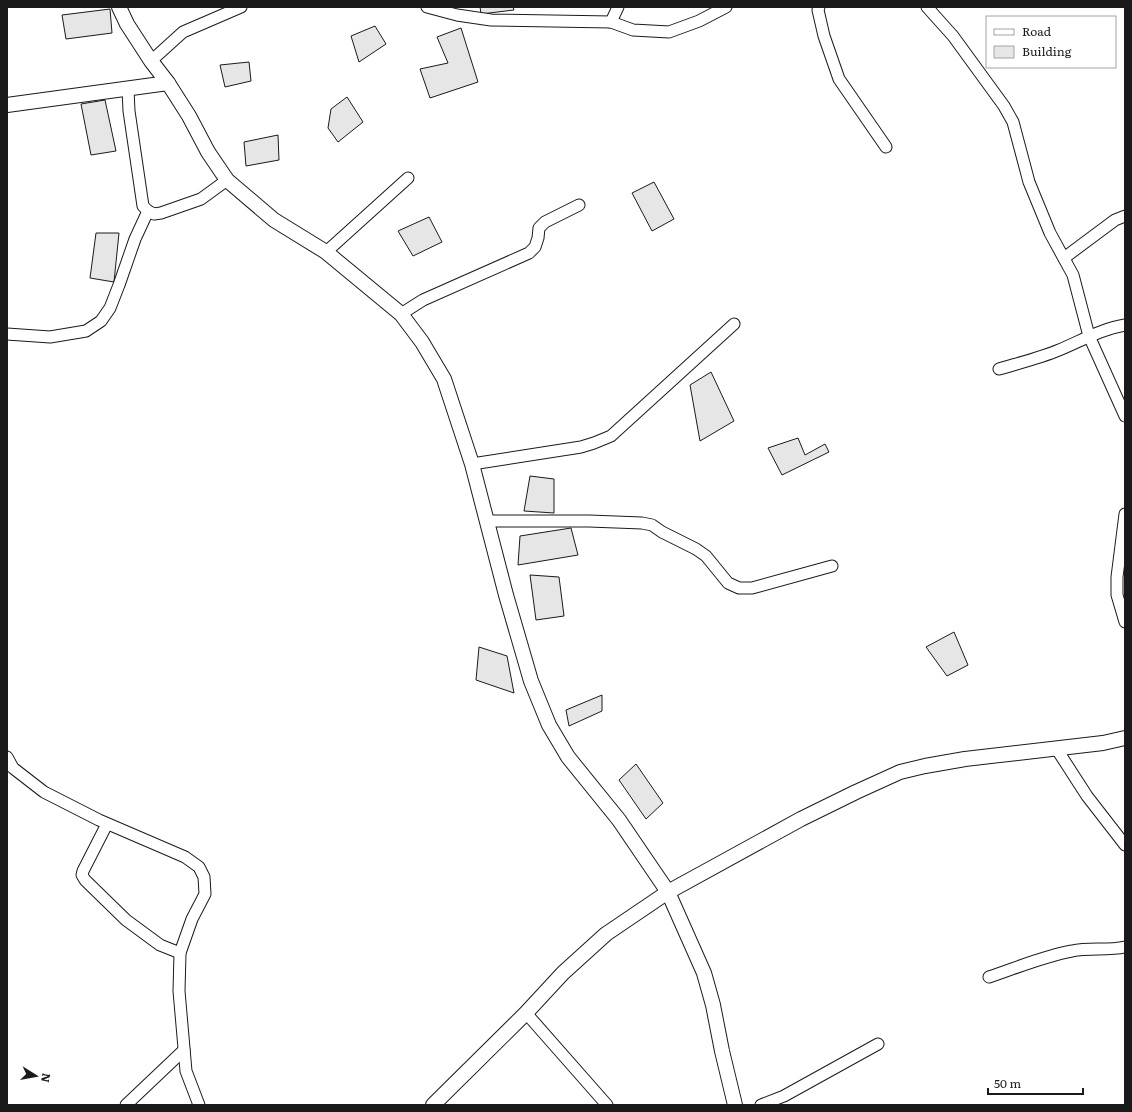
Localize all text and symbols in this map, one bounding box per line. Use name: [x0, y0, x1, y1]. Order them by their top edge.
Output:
legend: [986, 16, 1116, 68]
text: Road: [1022, 22, 1052, 40]
text: Building: [1022, 42, 1072, 60]
north arrow: [16, 1056, 56, 1096]
scale bar: [988, 1070, 1083, 1096]
text: N: [38, 1072, 56, 1084]
text: 50 m: [994, 1074, 1021, 1092]

